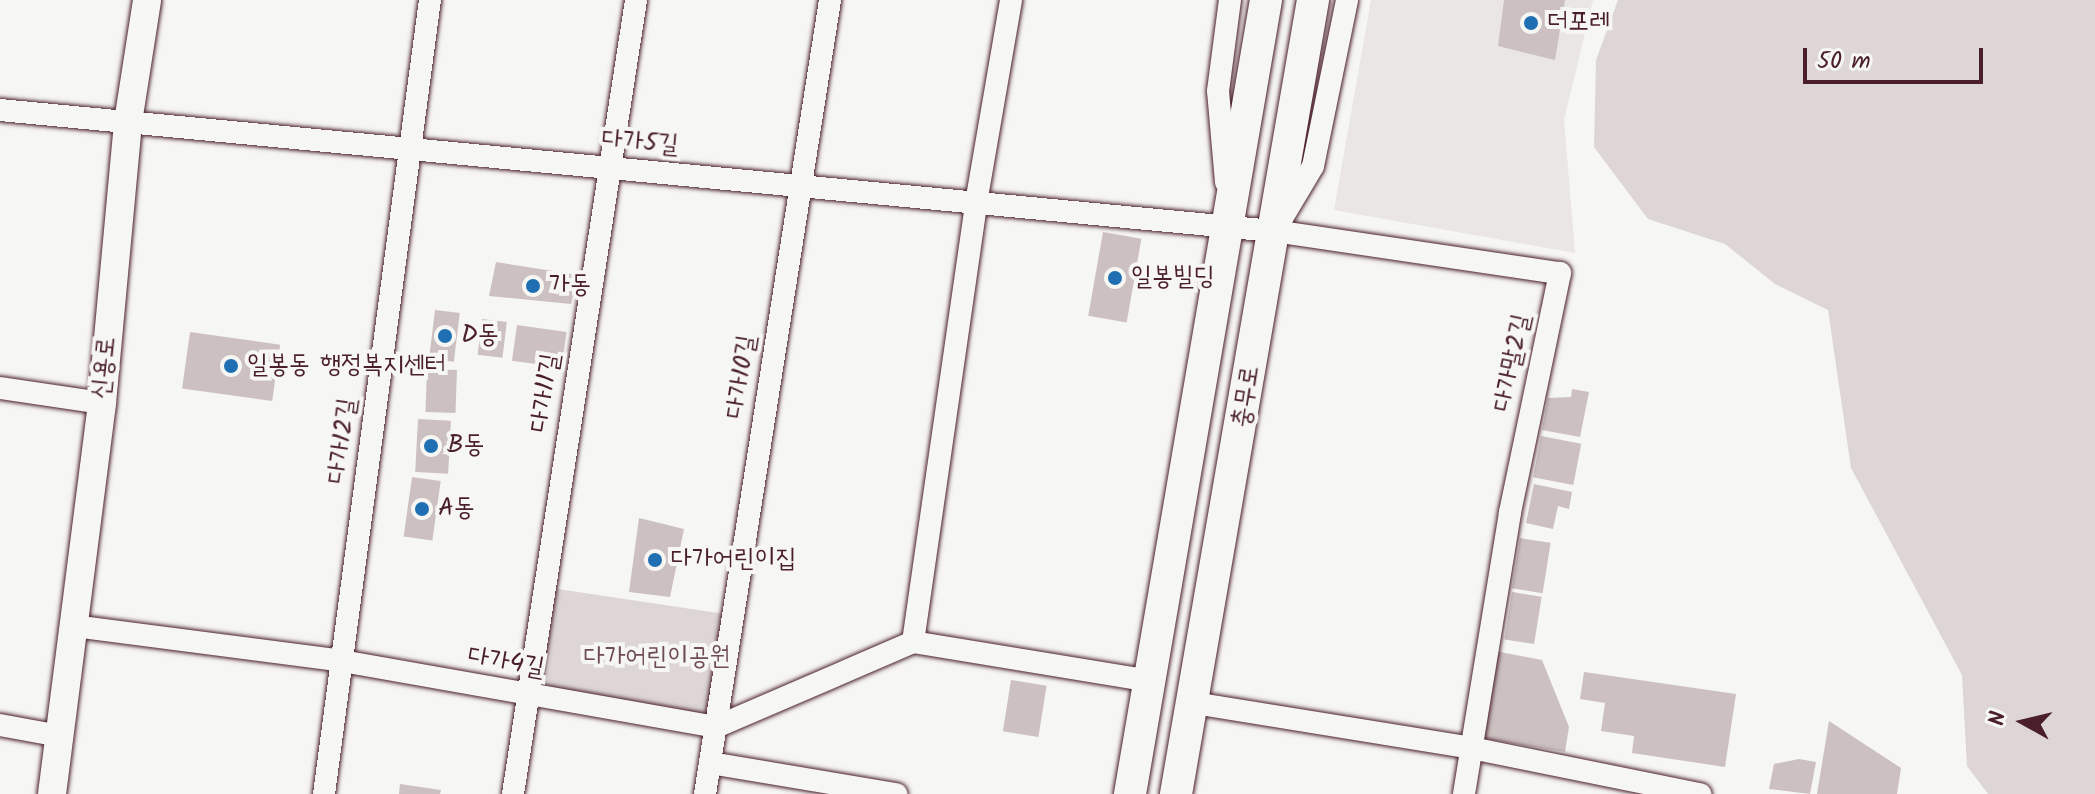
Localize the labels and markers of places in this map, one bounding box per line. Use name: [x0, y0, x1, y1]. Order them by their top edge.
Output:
place label: 더포레: [1547, 7, 1610, 39]
marker: 더포레: [1522, 14, 1540, 32]
place label: 일봉빌딩: [1131, 262, 1215, 294]
marker: 일봉빌딩: [1106, 269, 1124, 287]
place label: 가동: [549, 270, 591, 302]
marker: 가동: [524, 277, 542, 295]
place label: D동: [461, 320, 499, 352]
marker: D동: [436, 327, 454, 345]
place label: 일봉동 행정복지센터: [247, 350, 446, 382]
marker: 일봉동 행정복지센터: [222, 357, 240, 375]
place label: B동: [447, 430, 484, 462]
marker: B동: [422, 437, 440, 455]
place label: A동: [438, 493, 475, 525]
marker: A동: [413, 500, 431, 518]
place label: 다가어린이집: [671, 544, 797, 576]
marker: 다가어린이집: [646, 551, 664, 569]

